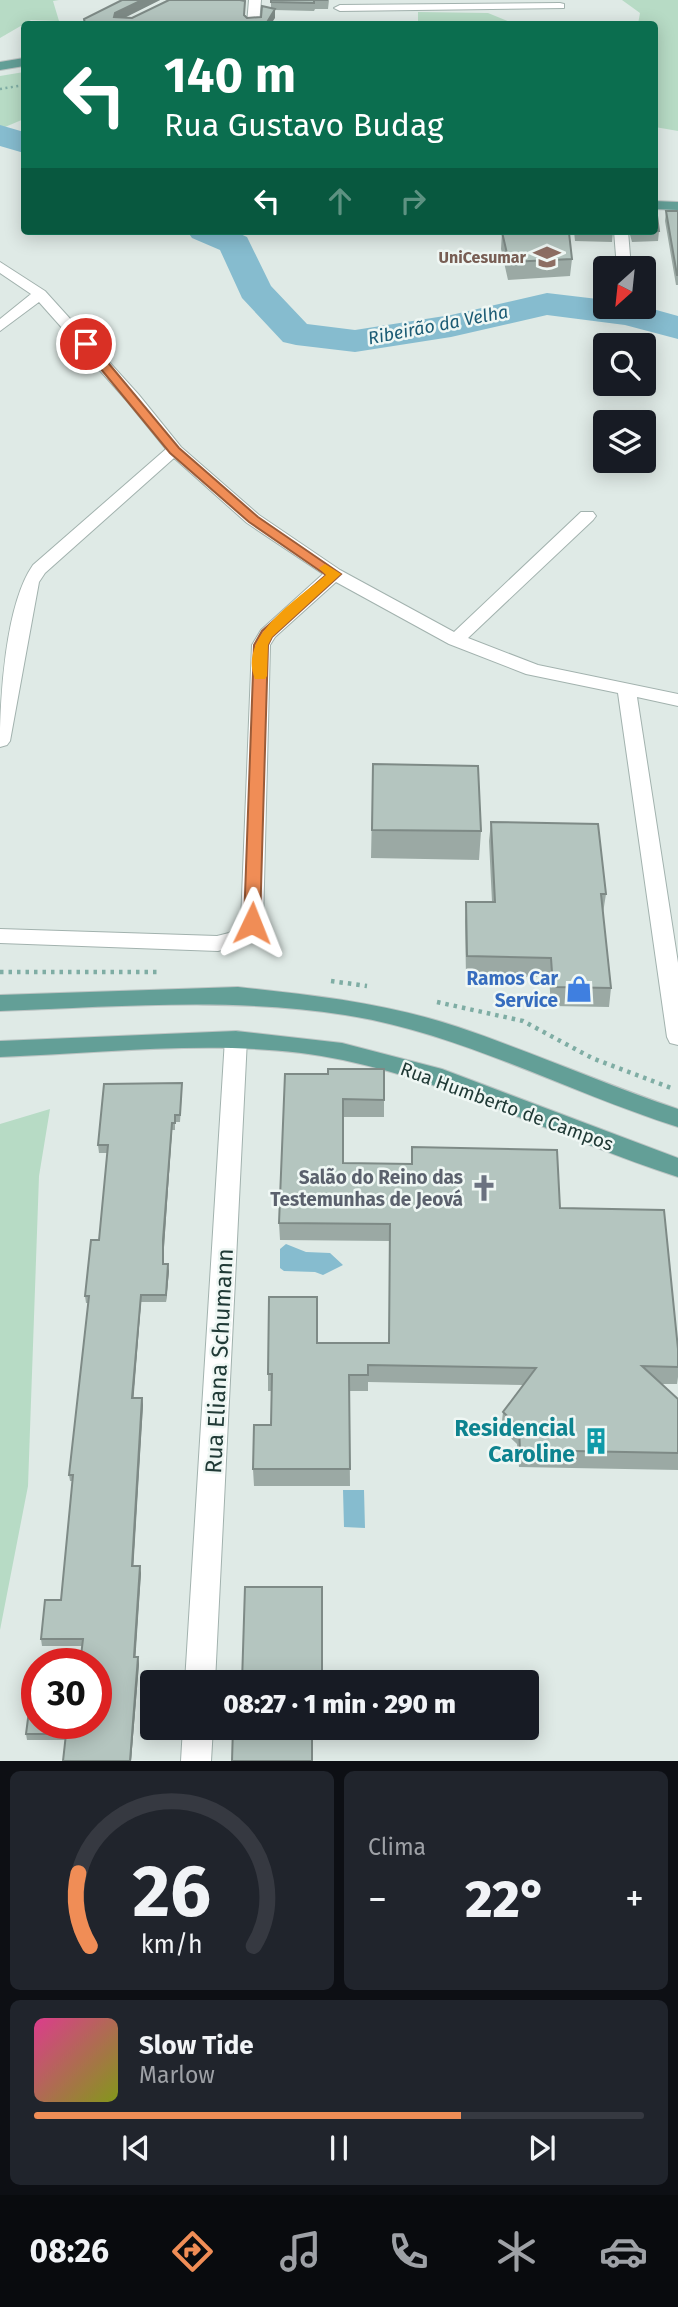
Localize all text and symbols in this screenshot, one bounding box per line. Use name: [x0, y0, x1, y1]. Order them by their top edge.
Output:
text: 140 m: [164, 46, 296, 105]
icon: left: [49, 49, 140, 140]
text: Rua Gustavo Budag: [164, 106, 444, 144]
icon: left: [248, 182, 286, 220]
icon: ahead: [321, 182, 359, 220]
icon: right: [394, 182, 432, 220]
school or university icon: UniCesumar: [532, 242, 562, 272]
place label: UniCesumar: [439, 248, 527, 267]
north arrow: [593, 256, 656, 318]
map controls: [593, 256, 656, 473]
water label: Ribeirão da Velha: [366, 301, 510, 349]
pin: [56, 314, 116, 374]
icon: arrive: [67, 325, 105, 363]
button: search: [593, 333, 656, 396]
button: layers: [593, 410, 656, 473]
position arrow: [215, 886, 289, 960]
place label: Ramos Car Service: [466, 967, 558, 1012]
shop icon: Ramos Car Service: [564, 974, 594, 1004]
street label: Rua Humberto de Campos: [397, 1057, 617, 1156]
place label: Salão do Reino das Testemunhas de Jeová: [270, 1166, 463, 1211]
church icon: Salão do Reino das Testemunhas de Jeová: [469, 1173, 499, 1203]
street label: Rua Eliana Schumann: [199, 1248, 239, 1474]
place label: Residencial Caroline: [454, 1414, 575, 1468]
building icon: Residencial Caroline: [581, 1426, 611, 1456]
speed limit sign: 30: [21, 1648, 112, 1739]
text: 08:27 · 1 min · 290 m: [223, 1689, 456, 1720]
text: Clima: [368, 1833, 426, 1861]
text: 26: [133, 1849, 211, 1936]
text: 22°: [465, 1868, 547, 1931]
text: −: [368, 1876, 387, 1922]
text: +: [625, 1876, 644, 1922]
text: km/h: [141, 1930, 203, 1960]
text: Slow Tide: [139, 2030, 254, 2061]
text: Marlow: [139, 2061, 215, 2089]
icon: previous: [117, 2129, 155, 2167]
icon: pause: [320, 2129, 358, 2167]
icon: next: [523, 2129, 561, 2167]
icon: directions: [168, 2227, 217, 2276]
icon: music: [276, 2227, 325, 2276]
icon: phone: [384, 2227, 433, 2276]
icon: climate: [492, 2227, 541, 2276]
icon: car: [599, 2227, 648, 2276]
text: 08:26: [29, 2232, 109, 2270]

